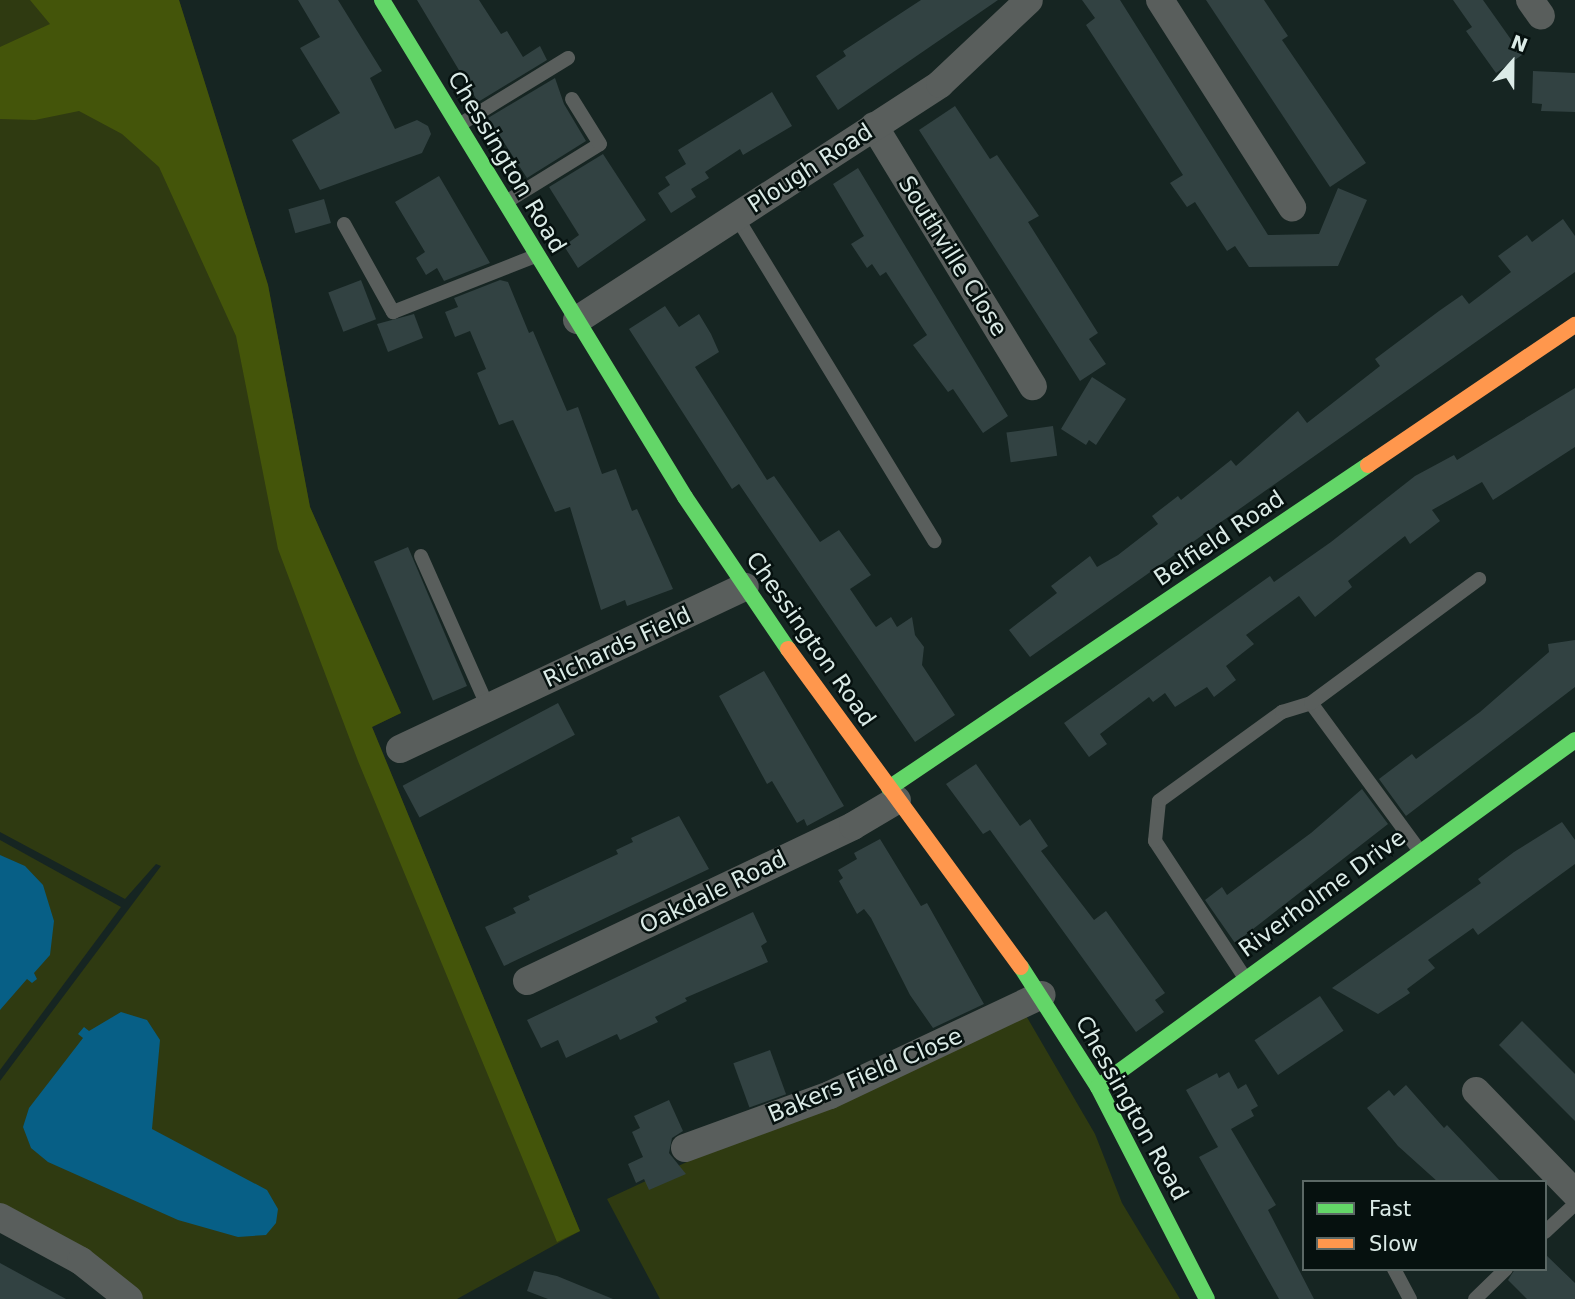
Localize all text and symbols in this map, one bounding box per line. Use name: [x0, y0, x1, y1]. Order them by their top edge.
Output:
north arrow: [1477, 28, 1547, 98]
text: N: [1508, 30, 1531, 57]
street label: Chessington Road: [442, 66, 572, 258]
street label: Plough Road: [742, 117, 878, 219]
street label: Southville Close: [893, 171, 1013, 341]
street label: Belfield Road: [1149, 484, 1289, 592]
street label: Chessington Road: [740, 546, 882, 732]
street label: Richards Field: [539, 601, 695, 693]
street label: Riverholme Drive: [1233, 823, 1411, 963]
street label: Oakdale Road: [635, 845, 791, 939]
street label: Chessington Road: [1070, 1011, 1194, 1205]
street label: Bakers Field Close: [764, 1022, 966, 1128]
legend: [1302, 1180, 1547, 1271]
text: Fast: [1369, 1197, 1411, 1221]
text: Slow: [1369, 1232, 1418, 1256]

